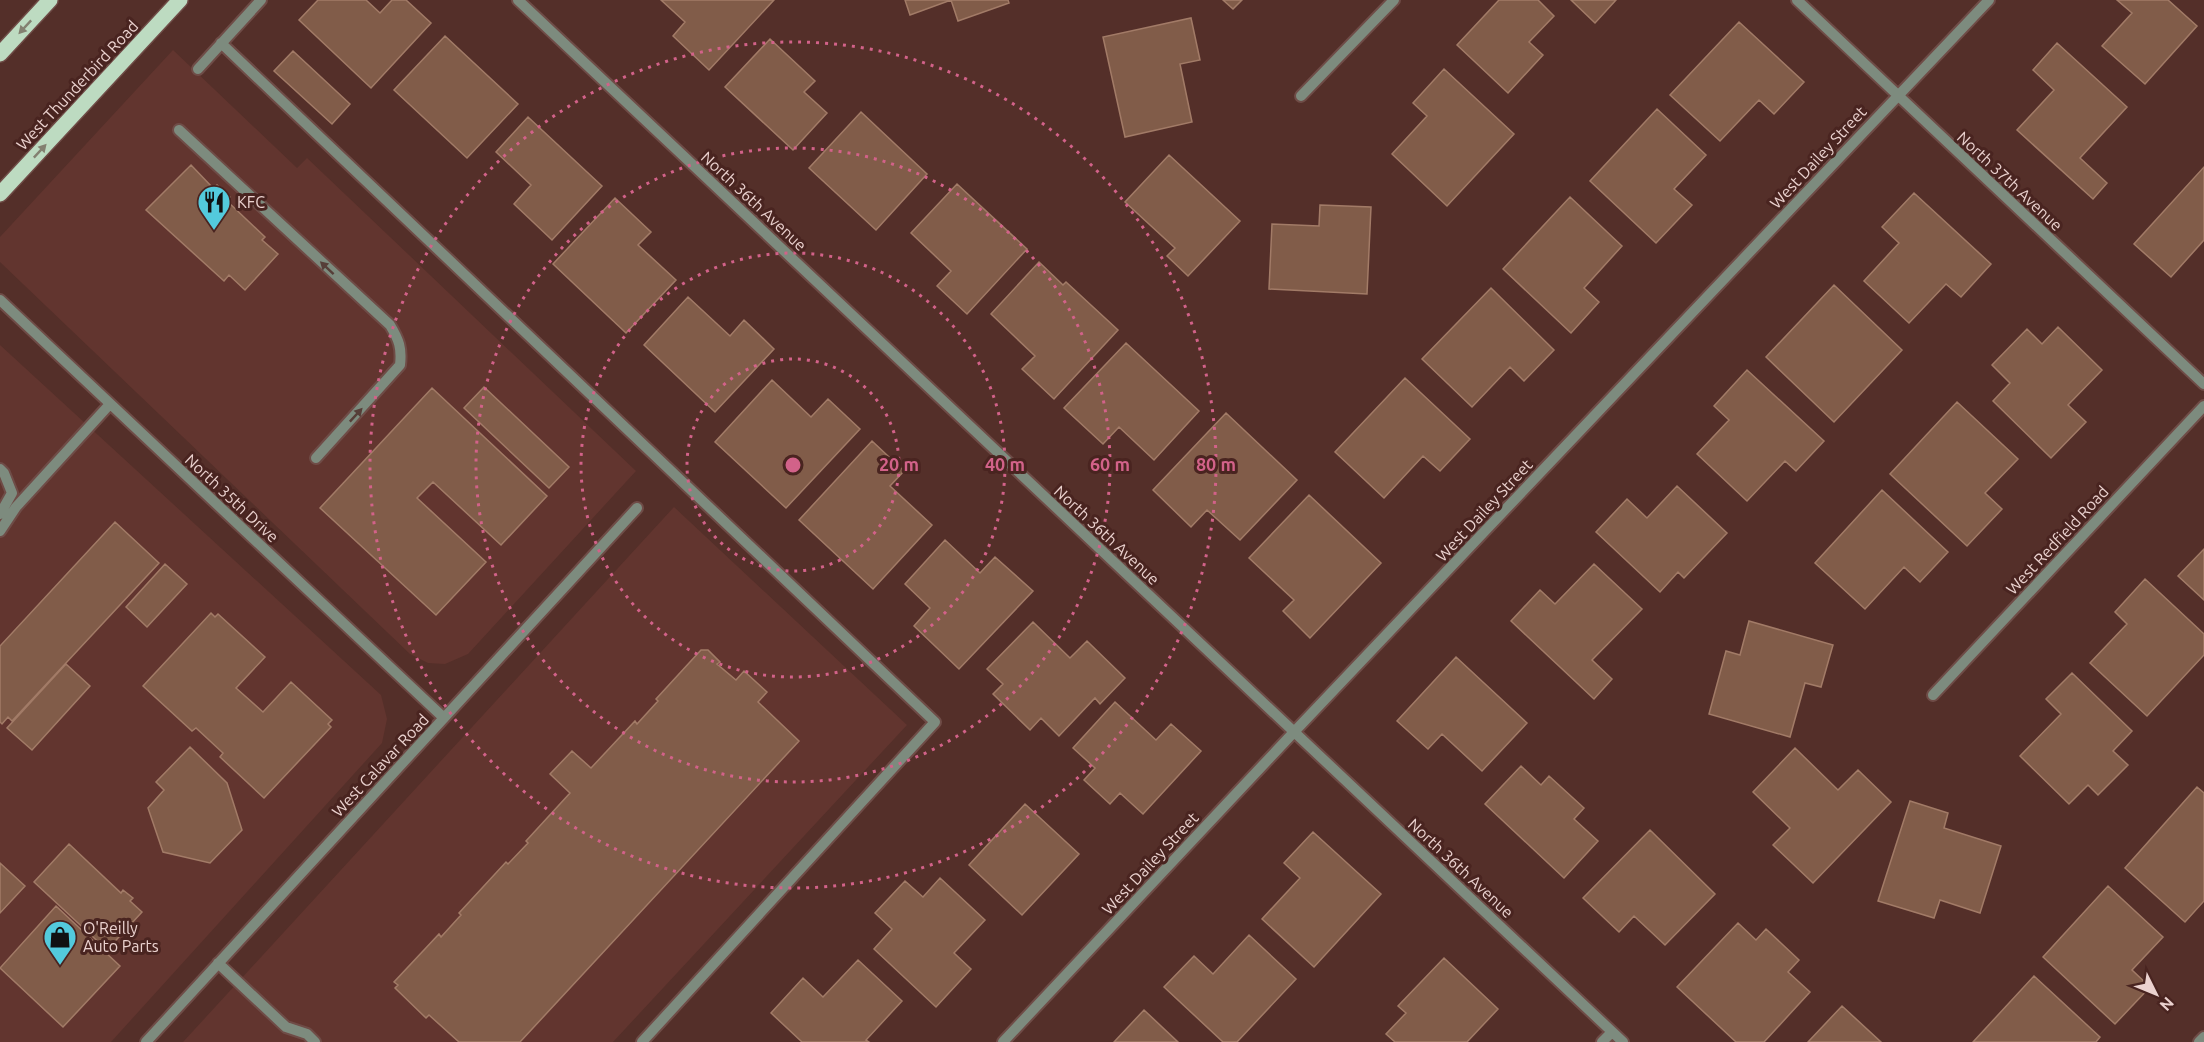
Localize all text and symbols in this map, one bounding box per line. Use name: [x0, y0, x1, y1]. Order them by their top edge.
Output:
street label: West Thunderbird Road: [12, 17, 142, 153]
one-way arrow: [19, 19, 32, 34]
street label: West Dailey Street: [1766, 102, 1870, 212]
street label: North 37th Avenue: [1954, 128, 2066, 234]
one-way arrow: [33, 144, 47, 159]
street label: North 36th Avenue: [698, 148, 810, 254]
restaurant icon: KFC: [196, 184, 232, 231]
place label: KFC: [237, 193, 265, 211]
one-way arrow: [320, 261, 335, 275]
one-way arrow: [349, 408, 363, 423]
street label: North 35th Drive: [182, 450, 282, 546]
text: 20 m: [879, 454, 919, 474]
text: 40 m: [985, 454, 1025, 474]
text: 60 m: [1090, 454, 1130, 474]
text: 80 m: [1196, 454, 1236, 474]
centre of rings: [783, 455, 803, 475]
street label: West Dailey Street: [1432, 455, 1536, 565]
street label: North 36th Avenue: [1051, 482, 1163, 588]
street label: West Redfield Road: [2002, 482, 2112, 598]
street label: West Calavar Road: [328, 710, 432, 820]
street label: West Dailey Street: [1098, 808, 1202, 918]
street label: North 36th Avenue: [1405, 815, 1517, 921]
shop icon: O'Reilly Auto Parts: [42, 919, 78, 966]
place label: O'Reilly Auto Parts: [83, 919, 159, 955]
north arrow: [2126, 964, 2186, 1024]
text: N: [2156, 994, 2178, 1015]

